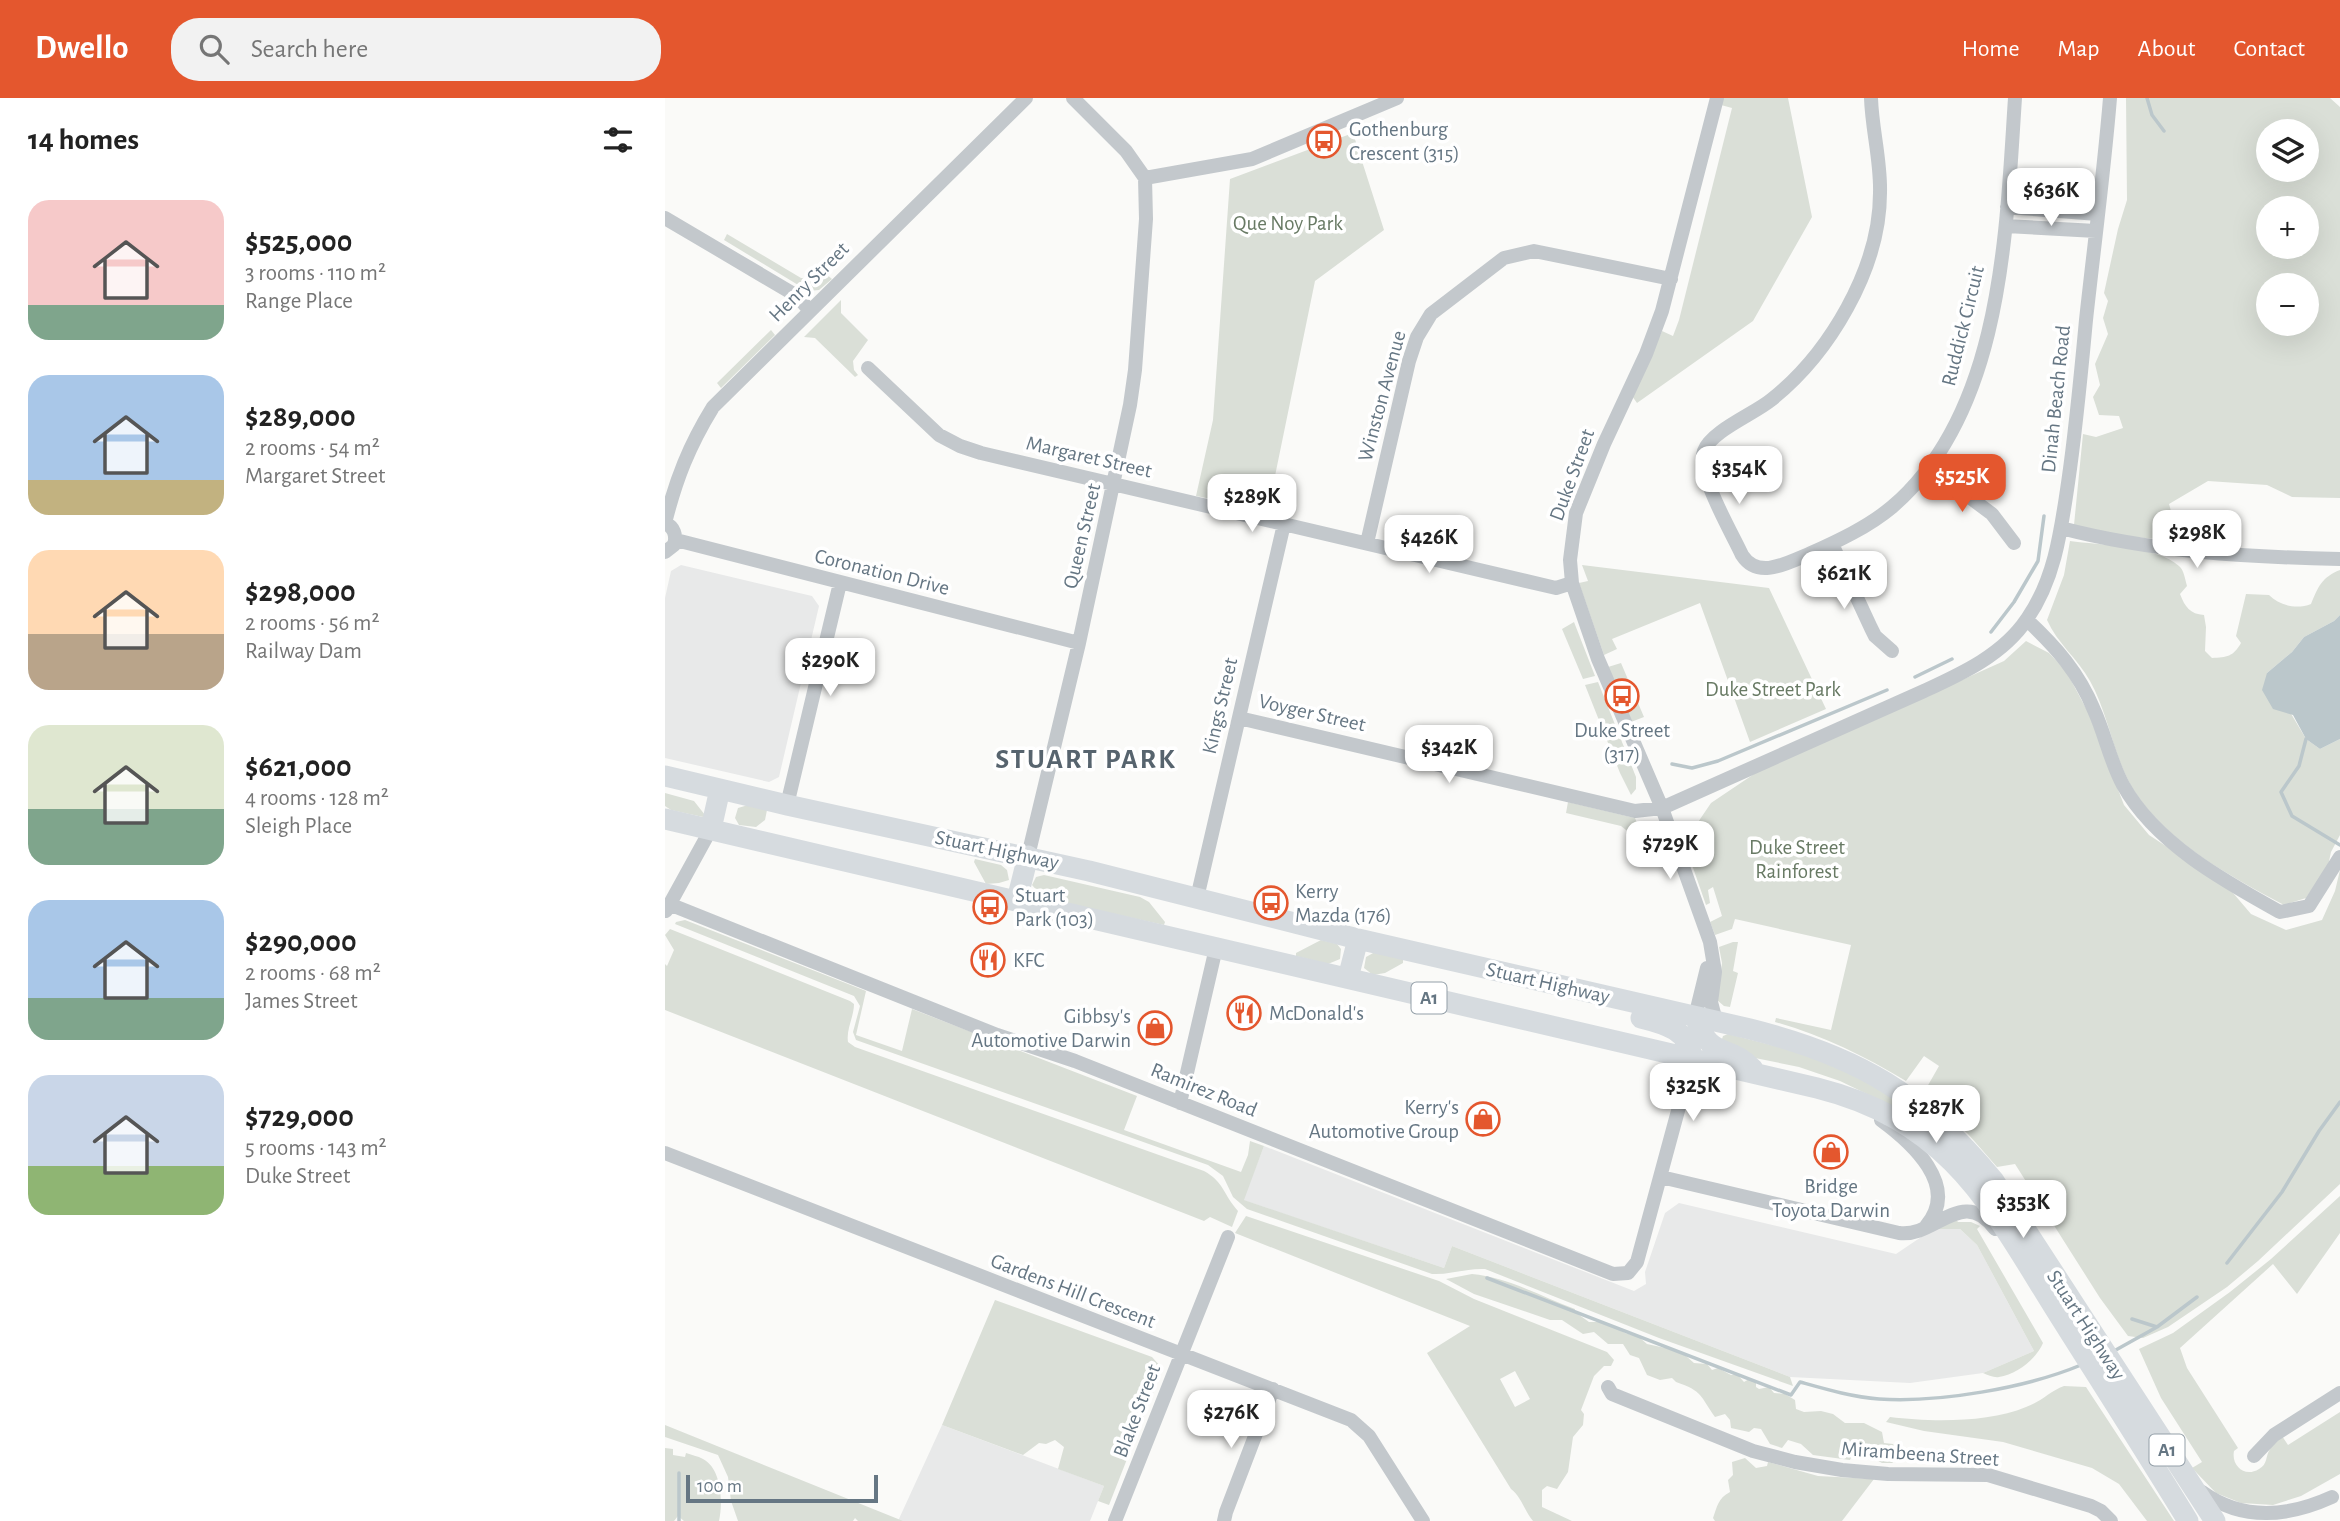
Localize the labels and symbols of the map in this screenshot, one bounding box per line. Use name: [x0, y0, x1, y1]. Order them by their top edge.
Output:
place label: Gothenburg Crescent (315): [1349, 119, 1460, 164]
bus stop icon: Gothenburg Crescent (315): [1305, 122, 1343, 160]
pin: $636K: [2002, 169, 2100, 228]
park label: Que Noy Park: [1233, 213, 1343, 234]
street label: Henry Street: [765, 238, 853, 326]
street label: Ruddick Circuit: [1938, 263, 1988, 388]
street label: Dinah Beach Road: [2038, 324, 2074, 474]
street label: Winston Avenue: [1354, 328, 1410, 464]
street label: Duke Street: [1546, 426, 1598, 524]
street label: Margaret Street: [1024, 432, 1154, 482]
pin: $354K: [1690, 446, 1788, 506]
pin: $525K: [1913, 454, 2011, 514]
pin: $289K: [1203, 474, 1301, 534]
street label: Queen Street: [1060, 481, 1104, 591]
pin: $298K: [2148, 510, 2246, 570]
pin: $426K: [1380, 516, 1478, 575]
street label: Coronation Drive: [813, 545, 951, 599]
pin: $621K: [1795, 552, 1893, 611]
pin: $290K: [781, 638, 879, 698]
street label: Kings Street: [1199, 655, 1241, 756]
bus stop icon: Duke Street (317): [1603, 677, 1641, 715]
park label: Duke Street Park: [1705, 679, 1841, 700]
street label: Voyger Street: [1257, 691, 1368, 736]
place label: Duke Street (317): [1574, 720, 1670, 765]
pin: $342K: [1400, 726, 1498, 785]
district label: STUART PARK: [995, 746, 1177, 774]
pin: $729K: [1621, 822, 1719, 881]
street label: Stuart Highway: [933, 827, 1061, 873]
park label: Duke Street Rainforest: [1749, 837, 1845, 882]
place label: Kerry Mazda (176): [1295, 881, 1392, 926]
bus stop icon: Kerry Mazda (176): [1252, 884, 1290, 922]
place label: Stuart Park (103): [1015, 885, 1094, 930]
bus stop icon: Stuart Park (103): [971, 888, 1009, 926]
restaurant icon: KFC: [969, 941, 1007, 979]
place label: KFC: [1013, 950, 1045, 971]
street label: Stuart Highway: [1484, 959, 1612, 1007]
road number: A1: [1411, 983, 1447, 1014]
restaurant icon: McDonald's: [1225, 994, 1263, 1032]
place label: McDonald's: [1269, 1003, 1364, 1024]
place label: Gibbsy's Automotive Darwin: [971, 1006, 1131, 1051]
shop icon: Gibbsy's Automotive Darwin: [1136, 1009, 1174, 1047]
street label: Ramirez Road: [1148, 1059, 1260, 1121]
pin: $325K: [1644, 1063, 1742, 1123]
pin: $287K: [1887, 1086, 1985, 1145]
place label: Kerry's Automotive Group: [1309, 1097, 1459, 1142]
shop icon: Kerry's Automotive Group: [1464, 1100, 1502, 1138]
shop icon: Bridge Toyota Darwin: [1812, 1133, 1850, 1171]
place label: Bridge Toyota Darwin: [1772, 1176, 1890, 1221]
pin: $353K: [1974, 1180, 2072, 1240]
street label: Gardens Hill Crescent: [988, 1250, 1159, 1332]
street label: Stuart Highway: [2043, 1266, 2129, 1384]
street label: Blake Street: [1110, 1361, 1164, 1461]
pin: $276K: [1182, 1390, 1280, 1450]
road number: A1: [2149, 1434, 2185, 1466]
street label: Mirambeena Street: [1840, 1438, 2000, 1470]
scale bar: [686, 1472, 879, 1504]

